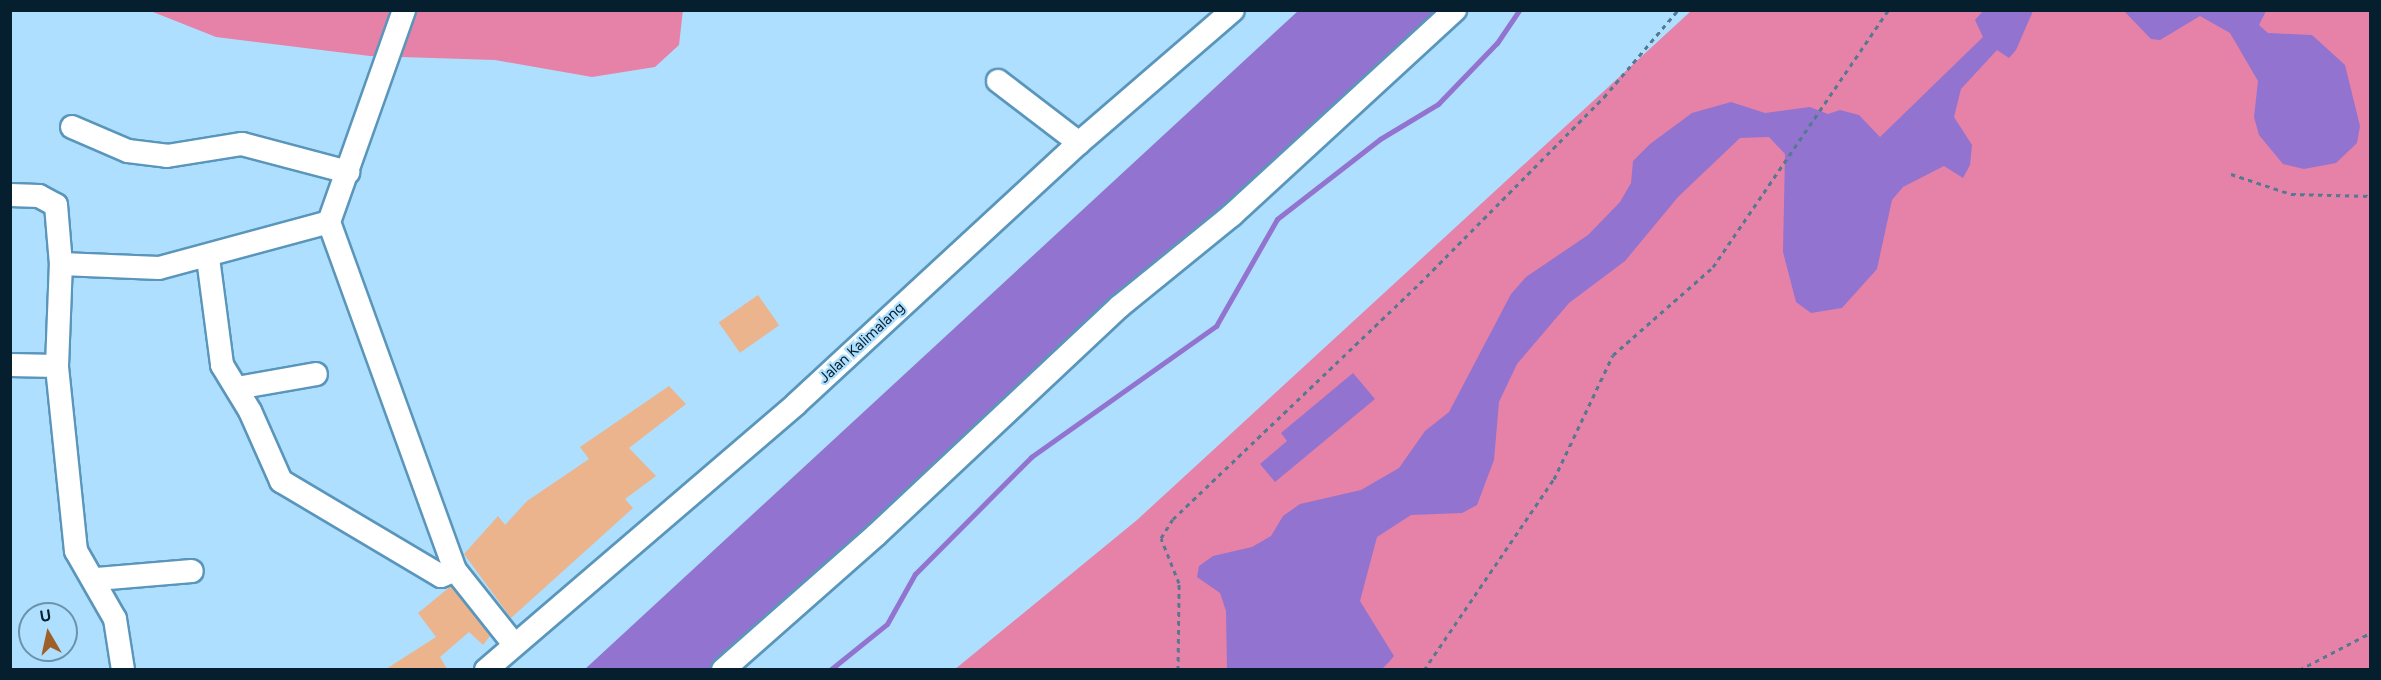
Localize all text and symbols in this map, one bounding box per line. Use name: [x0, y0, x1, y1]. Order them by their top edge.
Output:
street label: Jalan Kalimalang: [815, 299, 909, 387]
north arrow: [18, 602, 78, 662]
text: U: [38, 605, 52, 626]

